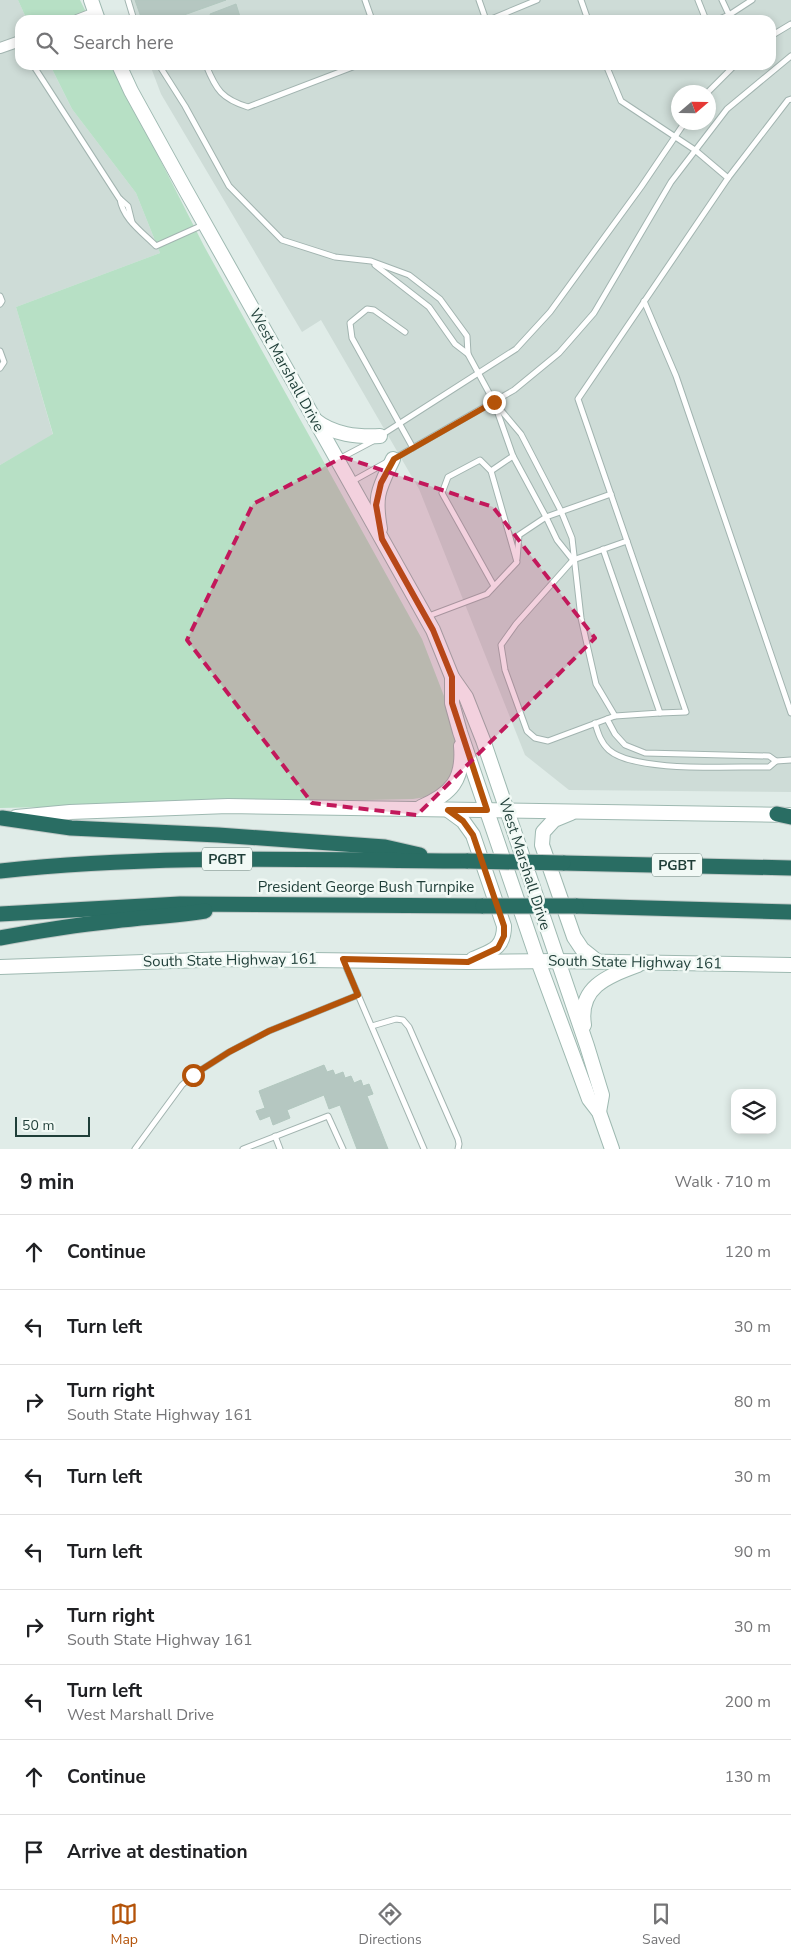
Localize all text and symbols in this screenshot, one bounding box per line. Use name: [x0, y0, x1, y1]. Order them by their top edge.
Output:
search box: [15, 15, 776, 70]
icon: search: [33, 29, 61, 57]
text: Search here: [73, 30, 174, 56]
north arrow: [671, 85, 716, 130]
street label: West Marshall Drive: [245, 305, 329, 435]
route end: [483, 391, 506, 414]
street label: West Marshall Drive: [494, 795, 556, 933]
road number: PGBT: [202, 848, 252, 871]
road number: PGBT: [652, 854, 702, 876]
street label: President George Bush Turnpike: [258, 877, 474, 897]
street label: South State Highway 161: [143, 948, 317, 972]
street label: South State Highway 161: [548, 950, 722, 974]
route start: [182, 1064, 205, 1087]
map controls: [731, 1089, 776, 1134]
button: layers: [731, 1089, 776, 1134]
scale bar: [15, 1114, 90, 1137]
text: 50 m: [22, 1116, 54, 1135]
text: 9 min: [20, 1168, 74, 1196]
text: Walk · 710 m: [675, 1171, 771, 1193]
icon: ahead: [20, 1238, 48, 1266]
text: Continue: [67, 1239, 146, 1265]
text: 120 m: [724, 1241, 771, 1263]
icon: left: [20, 1313, 48, 1341]
text: Turn left: [67, 1314, 142, 1340]
text: 30 m: [734, 1316, 771, 1338]
text: Turn right: [67, 1378, 154, 1404]
icon: right: [20, 1388, 48, 1416]
text: 80 m: [734, 1391, 771, 1413]
text: South State Highway 161: [67, 1404, 253, 1426]
icon: left: [20, 1463, 48, 1491]
text: Turn left: [67, 1464, 142, 1490]
text: 30 m: [734, 1466, 771, 1488]
icon: left: [20, 1538, 48, 1566]
text: Turn left: [67, 1539, 142, 1565]
text: 90 m: [734, 1541, 771, 1563]
text: Turn right: [67, 1603, 154, 1629]
icon: right: [20, 1613, 48, 1641]
text: 30 m: [734, 1616, 771, 1638]
text: South State Highway 161: [67, 1629, 253, 1651]
text: Turn left: [67, 1678, 142, 1704]
icon: left: [20, 1688, 48, 1716]
text: 200 m: [724, 1691, 771, 1713]
text: West Marshall Drive: [67, 1704, 214, 1726]
icon: ahead: [20, 1763, 48, 1791]
text: Continue: [67, 1764, 146, 1790]
text: 130 m: [724, 1766, 771, 1788]
icon: arrive: [20, 1838, 48, 1866]
text: Arrive at destination: [67, 1839, 248, 1865]
tab: Map: [110, 1900, 138, 1949]
tab: Directions: [359, 1900, 422, 1949]
tab: Saved: [642, 1900, 681, 1949]

